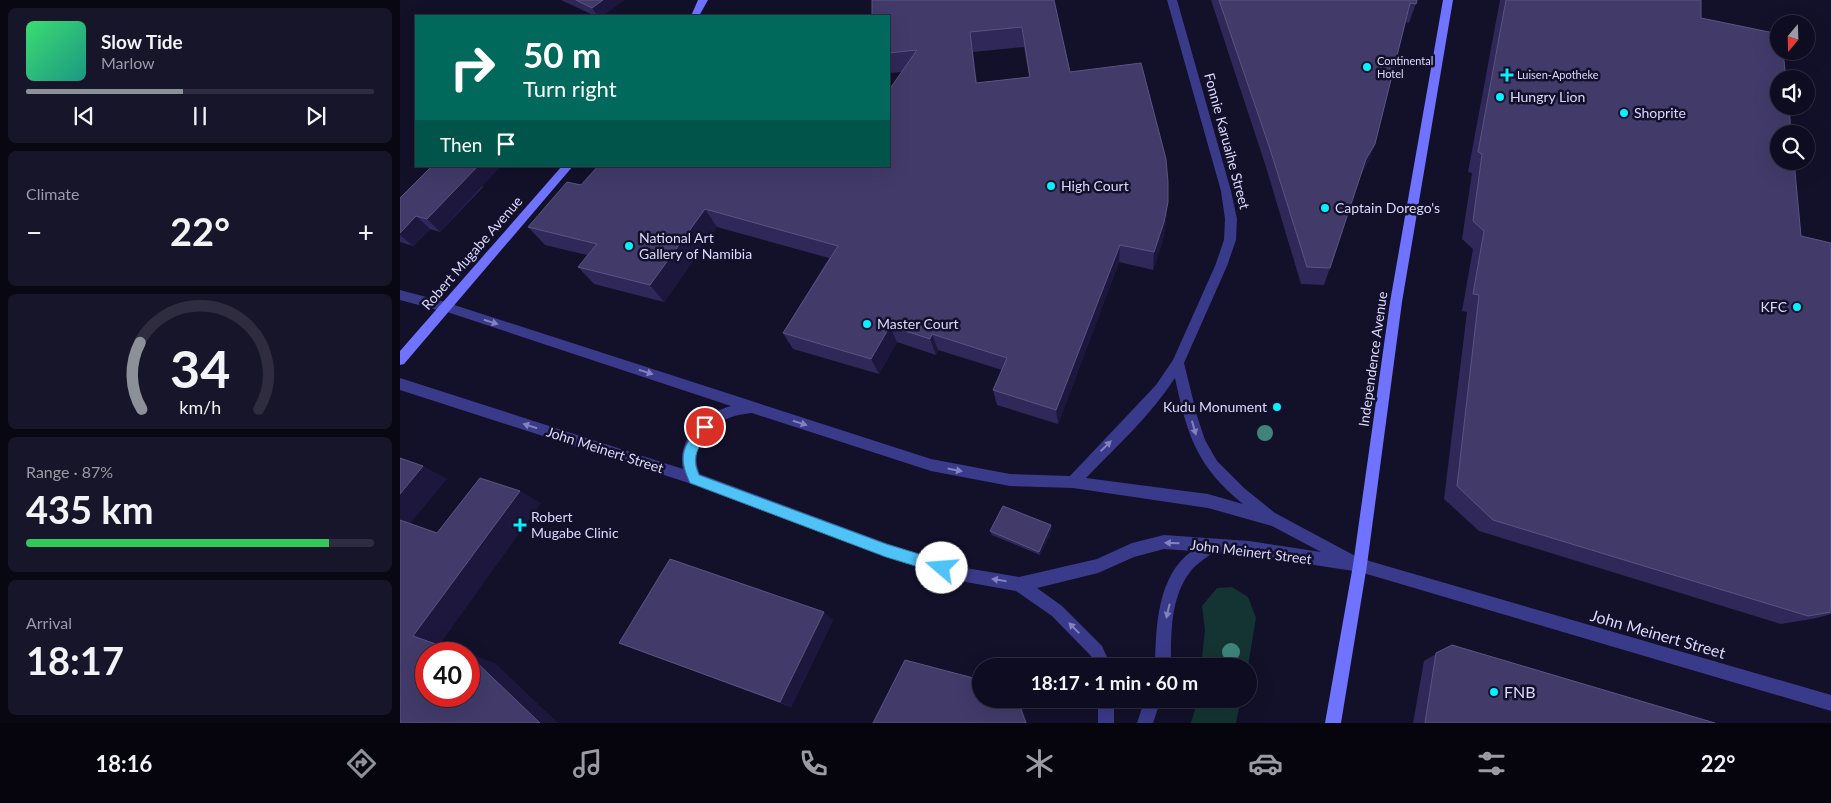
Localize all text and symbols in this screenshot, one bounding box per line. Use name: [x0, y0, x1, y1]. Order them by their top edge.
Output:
north arrow: [1770, 15, 1815, 60]
map controls: [1770, 15, 1815, 170]
text: Slow Tide: [101, 30, 183, 53]
text: 50 m: [523, 33, 601, 75]
icon: right: [440, 35, 505, 100]
text: Marlow: [101, 53, 155, 72]
place label: Continental Hotel: [1377, 54, 1433, 80]
marker: Continental Hotel: [1361, 61, 1373, 73]
place label: Luisen-Apotheke: [1517, 68, 1599, 81]
marker: Luisen-Apotheke: [1501, 69, 1513, 81]
button: sound: [1770, 70, 1815, 115]
street label: Fonnie Karuaihe Street: [1201, 71, 1254, 211]
text: Turn right: [523, 75, 617, 102]
place label: Hungry Lion: [1510, 88, 1585, 105]
marker: Hungry Lion: [1494, 91, 1506, 103]
icon: previous: [70, 102, 98, 130]
icon: pause: [186, 102, 214, 130]
icon: next: [302, 102, 330, 130]
place label: Shoprite: [1634, 104, 1686, 121]
marker: Shoprite: [1618, 107, 1630, 119]
button: search: [1770, 125, 1815, 170]
icon: arrive: [492, 130, 520, 158]
text: Then: [440, 133, 482, 156]
place label: High Court: [1061, 177, 1129, 194]
marker: High Court: [1045, 180, 1057, 192]
text: Climate: [26, 184, 79, 203]
street label: Robert Mugabe Avenue: [418, 192, 526, 313]
place label: Captain Dorego's: [1335, 199, 1440, 216]
marker: Captain Dorego's: [1319, 202, 1331, 214]
text: 22°: [170, 208, 230, 254]
text: −: [26, 215, 42, 249]
text: +: [358, 215, 374, 249]
place label: National Art Gallery of Namibia: [639, 229, 752, 262]
marker: National Art Gallery of Namibia: [623, 240, 635, 252]
street label: Independence Avenue: [1355, 290, 1390, 428]
place label: KFC: [1761, 298, 1788, 315]
marker: KFC: [1791, 301, 1803, 313]
place label: Master Court: [877, 315, 959, 332]
one-way arrow: [484, 318, 499, 326]
marker: Master Court: [861, 318, 873, 330]
text: 34: [170, 337, 230, 399]
one-way arrow: [638, 369, 653, 376]
text: km/h: [179, 396, 221, 418]
place label: Kudu Monument: [1163, 398, 1267, 415]
marker: Kudu Monument: [1271, 401, 1283, 413]
pin: [684, 406, 726, 448]
icon: arrive: [691, 413, 719, 441]
one-way arrow: [793, 419, 808, 427]
one-way arrow: [1190, 420, 1198, 435]
one-way arrow: [522, 422, 537, 429]
street label: John Meinert Street: [544, 423, 666, 476]
one-way arrow: [1100, 440, 1112, 452]
text: Range · 87%: [26, 462, 113, 481]
one-way arrow: [948, 466, 963, 474]
text: 435 km: [26, 486, 154, 532]
place label: Robert Mugabe Clinic: [531, 508, 619, 541]
marker: Robert Mugabe Clinic: [513, 518, 527, 532]
street label: John Meinert Street: [1189, 536, 1313, 567]
one-way arrow: [1164, 539, 1180, 547]
position arrow: [915, 541, 967, 593]
one-way arrow: [991, 576, 1007, 584]
one-way arrow: [1164, 604, 1172, 619]
street label: John Meinert Street: [1588, 605, 1728, 662]
text: Arrival: [26, 613, 72, 632]
one-way arrow: [1068, 622, 1080, 634]
text: 18:17: [26, 637, 124, 683]
speed limit sign: 40: [415, 642, 480, 707]
text: 18:17 · 1 min · 60 m: [1031, 671, 1198, 694]
place label: FNB: [1504, 682, 1536, 701]
marker: FNB: [1488, 686, 1500, 698]
icon: directions: [344, 746, 379, 781]
icon: music: [570, 746, 605, 781]
icon: phone: [796, 746, 831, 781]
icon: climate: [1022, 746, 1057, 781]
icon: car: [1248, 746, 1283, 781]
icon: filters: [1474, 746, 1509, 781]
text: 18:16: [96, 750, 152, 777]
text: 22°: [1701, 750, 1735, 777]

